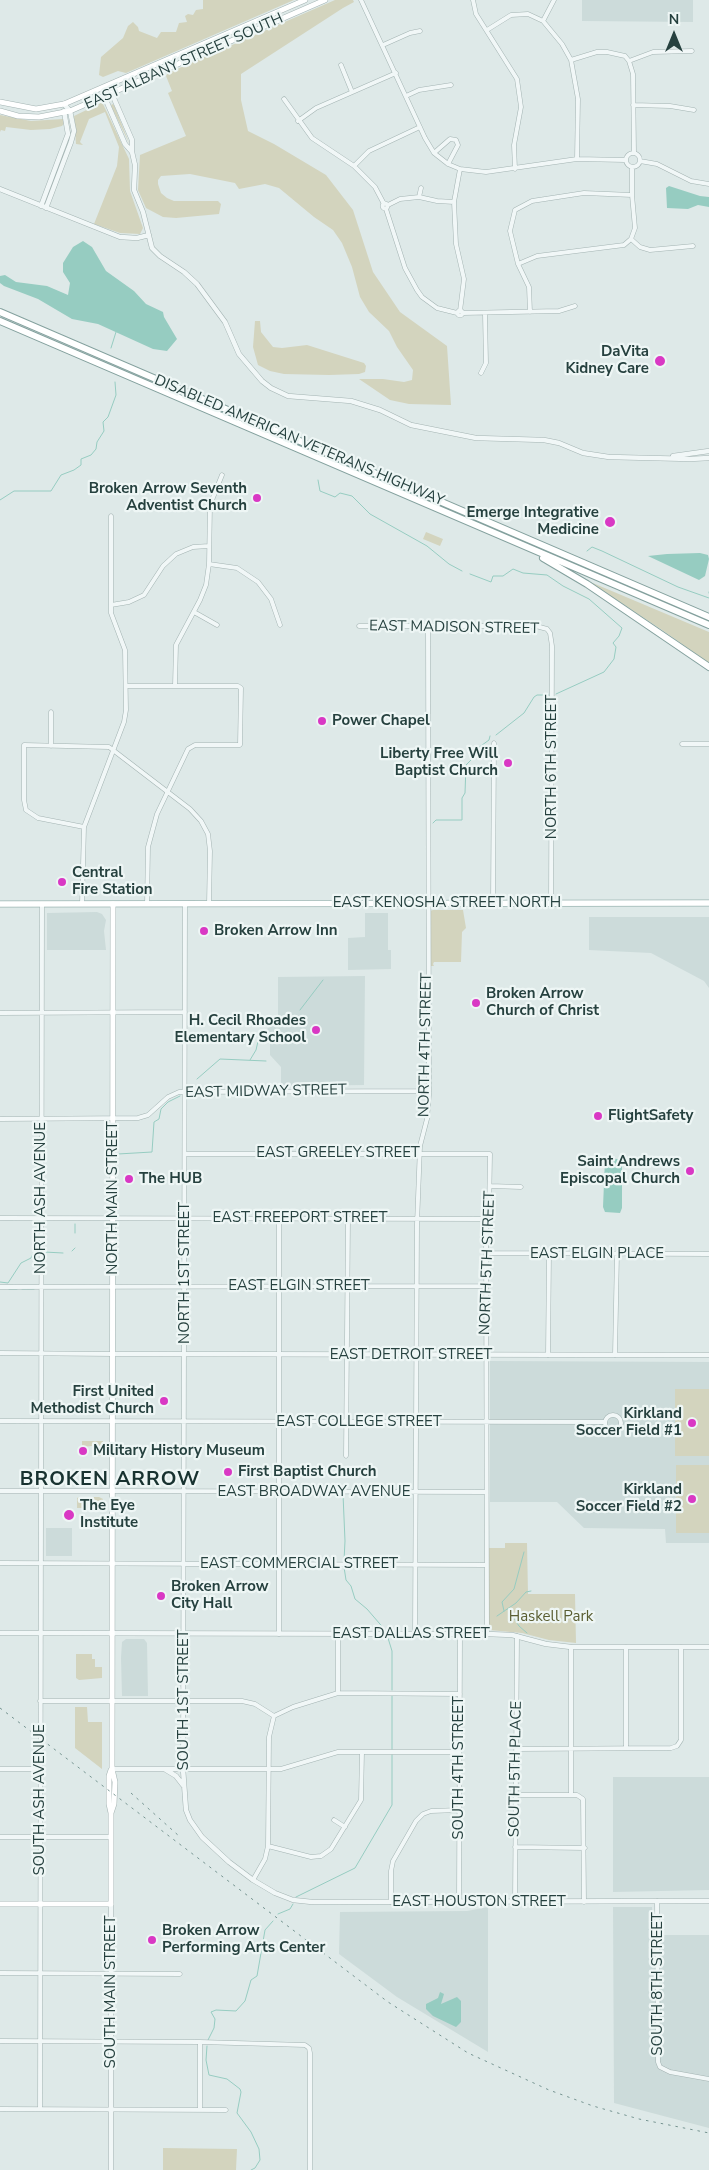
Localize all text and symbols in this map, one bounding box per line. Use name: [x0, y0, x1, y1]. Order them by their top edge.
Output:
street label: EAST ALBANY STREET SOUTH: [82, 10, 286, 114]
north arrow: [649, 10, 699, 60]
text: N: [669, 10, 679, 29]
place label: DaVita Kidney Care: [565, 343, 649, 378]
marker: DaVita Kidney Care: [653, 354, 667, 368]
street label: DISABLED AMERICAN VETERANS HIGHWAY: [151, 372, 447, 510]
place label: Broken Arrow Seventh Adventist Church: [89, 480, 247, 515]
marker: Broken Arrow Seventh Adventist Church: [251, 492, 263, 504]
place label: Emerge Integrative Medicine: [466, 504, 599, 539]
marker: Emerge Integrative Medicine: [603, 515, 617, 529]
street label: EAST MADISON STREET: [369, 618, 539, 638]
street label: NORTH 6TH STREET: [543, 695, 561, 839]
place label: Power Chapel: [332, 712, 430, 730]
marker: Power Chapel: [316, 715, 328, 727]
place label: Liberty Free Will Baptist Church: [380, 745, 498, 780]
marker: Liberty Free Will Baptist Church: [502, 757, 514, 769]
place label: Central Fire Station: [72, 864, 153, 899]
marker: Central Fire Station: [56, 876, 68, 888]
street label: EAST KENOSHA STREET NORTH: [333, 894, 561, 912]
place label: Broken Arrow Inn: [214, 922, 337, 940]
marker: Broken Arrow Inn: [198, 925, 210, 937]
street label: NORTH 4TH STREET: [416, 973, 436, 1117]
place label: Broken Arrow Church of Christ: [486, 985, 599, 1020]
marker: Broken Arrow Church of Christ: [470, 997, 482, 1009]
place label: H. Cecil Rhoades Elementary School: [175, 1012, 306, 1047]
marker: H. Cecil Rhoades Elementary School: [310, 1024, 322, 1036]
street label: EAST MIDWAY STREET: [185, 1082, 347, 1102]
place label: FlightSafety: [608, 1107, 693, 1125]
marker: FlightSafety: [592, 1110, 604, 1122]
street label: NORTH MAIN STREET: [104, 1121, 122, 1275]
street label: NORTH ASH AVENUE: [32, 1122, 50, 1274]
street label: EAST GREELEY STREET: [256, 1144, 420, 1162]
place label: Saint Andrews Episcopal Church: [560, 1153, 680, 1188]
marker: Saint Andrews Episcopal Church: [684, 1165, 696, 1177]
place label: The HUB: [139, 1170, 202, 1188]
marker: The HUB: [123, 1173, 135, 1185]
street label: NORTH 5TH STREET: [476, 1191, 500, 1335]
street label: NORTH 1ST STREET: [176, 1202, 194, 1344]
street label: EAST FREEPORT STREET: [213, 1209, 387, 1227]
street label: EAST ELGIN PLACE: [530, 1245, 664, 1263]
street label: EAST ELGIN STREET: [228, 1277, 370, 1295]
street label: EAST DETROIT STREET: [330, 1346, 492, 1364]
place label: First United Methodist Church: [31, 1383, 154, 1418]
marker: First United Methodist Church: [158, 1395, 170, 1407]
place label: Kirkland Soccer Field #1: [576, 1405, 682, 1440]
street label: EAST COLLEGE STREET: [276, 1413, 442, 1431]
marker: Kirkland Soccer Field #1: [686, 1417, 698, 1429]
place label: Military History Museum: [93, 1442, 265, 1460]
marker: Military History Museum: [77, 1445, 89, 1457]
place label: First Baptist Church: [238, 1463, 376, 1481]
marker: First Baptist Church: [222, 1466, 234, 1478]
district label: BROKEN ARROW: [18, 1468, 202, 1492]
place label: Kirkland Soccer Field #2: [576, 1481, 682, 1516]
street label: EAST BROADWAY AVENUE: [218, 1483, 410, 1501]
marker: Kirkland Soccer Field #2: [686, 1493, 698, 1505]
place label: The Eye Institute: [80, 1497, 138, 1532]
marker: The Eye Institute: [62, 1508, 76, 1522]
street label: EAST COMMERCIAL STREET: [200, 1555, 398, 1573]
place label: Broken Arrow City Hall: [171, 1578, 269, 1613]
marker: Broken Arrow City Hall: [155, 1590, 167, 1602]
park label: Haskell Park: [509, 1608, 593, 1626]
street label: EAST DALLAS STREET: [332, 1625, 490, 1643]
street label: SOUTH 1ST STREET: [175, 1629, 193, 1771]
street label: SOUTH 4TH STREET: [450, 1696, 468, 1840]
street label: SOUTH 5TH PLACE: [506, 1701, 526, 1837]
street label: SOUTH ASH AVENUE: [31, 1724, 49, 1876]
street label: EAST HOUSTON STREET: [392, 1893, 566, 1911]
street label: SOUTH 8TH STREET: [649, 1912, 667, 2056]
street label: SOUTH MAIN STREET: [102, 1916, 120, 2068]
place label: Broken Arrow Performing Arts Center: [162, 1922, 325, 1957]
marker: Broken Arrow Performing Arts Center: [146, 1934, 158, 1946]

